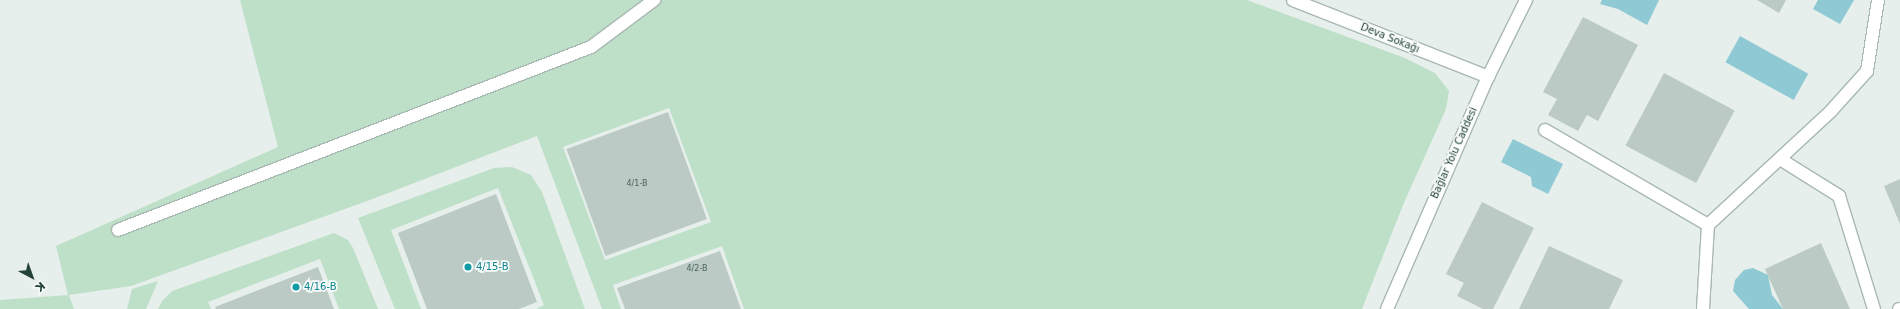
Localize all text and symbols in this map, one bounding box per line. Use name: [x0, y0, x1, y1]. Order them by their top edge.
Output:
street label: Deva Sokağı: [1359, 21, 1421, 55]
street label: Bağlar Yolu Caddesi: [1428, 105, 1480, 201]
house number: 4/1-B: [627, 179, 647, 189]
north arrow: [12, 257, 52, 297]
place label: 4/15-B: [476, 261, 509, 273]
marker: 4/15-B: [463, 262, 473, 272]
house number: 4/2-B: [687, 264, 707, 274]
text: K: [33, 279, 48, 294]
place label: 4/16-B: [304, 281, 337, 293]
marker: 4/16-B: [291, 282, 301, 292]

